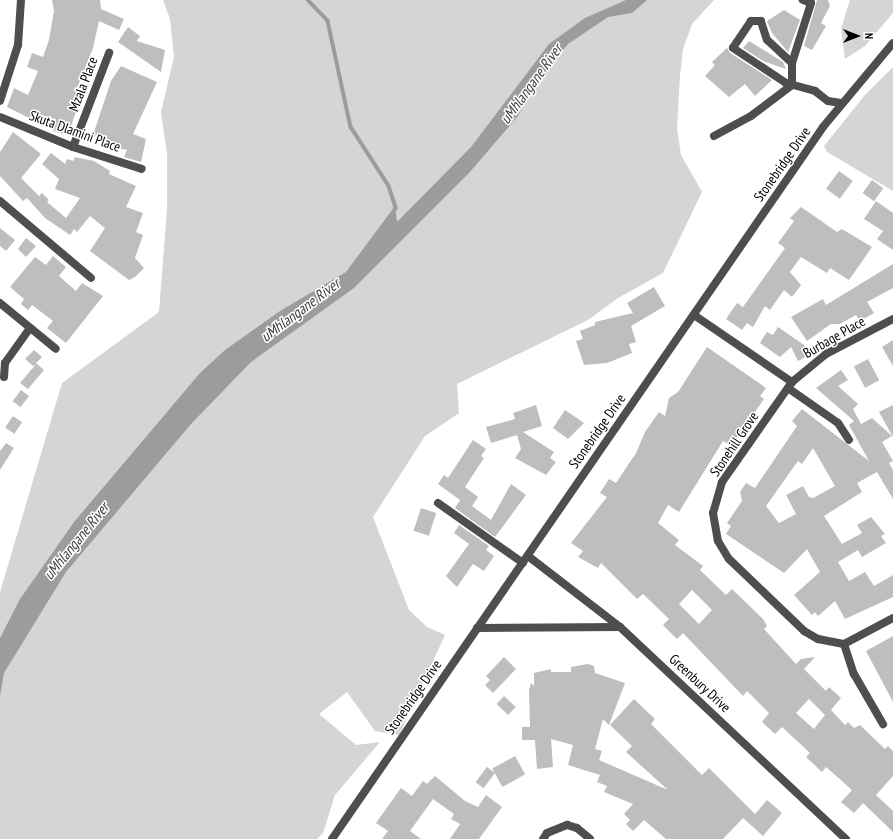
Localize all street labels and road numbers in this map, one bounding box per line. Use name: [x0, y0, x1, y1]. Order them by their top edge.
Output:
street label: Mzala Place: [65, 54, 101, 114]
street label: Skuta Dlamini Place: [27, 107, 123, 155]
street label: Stonebridge Drive: [750, 124, 814, 204]
street label: Burbage Place: [800, 313, 868, 361]
street label: Stonebridge Drive: [565, 391, 629, 471]
street label: Stonehill Grove: [706, 409, 762, 479]
street label: Greenbury Drive: [666, 650, 734, 716]
street label: Stonebridge Drive: [381, 657, 445, 737]

